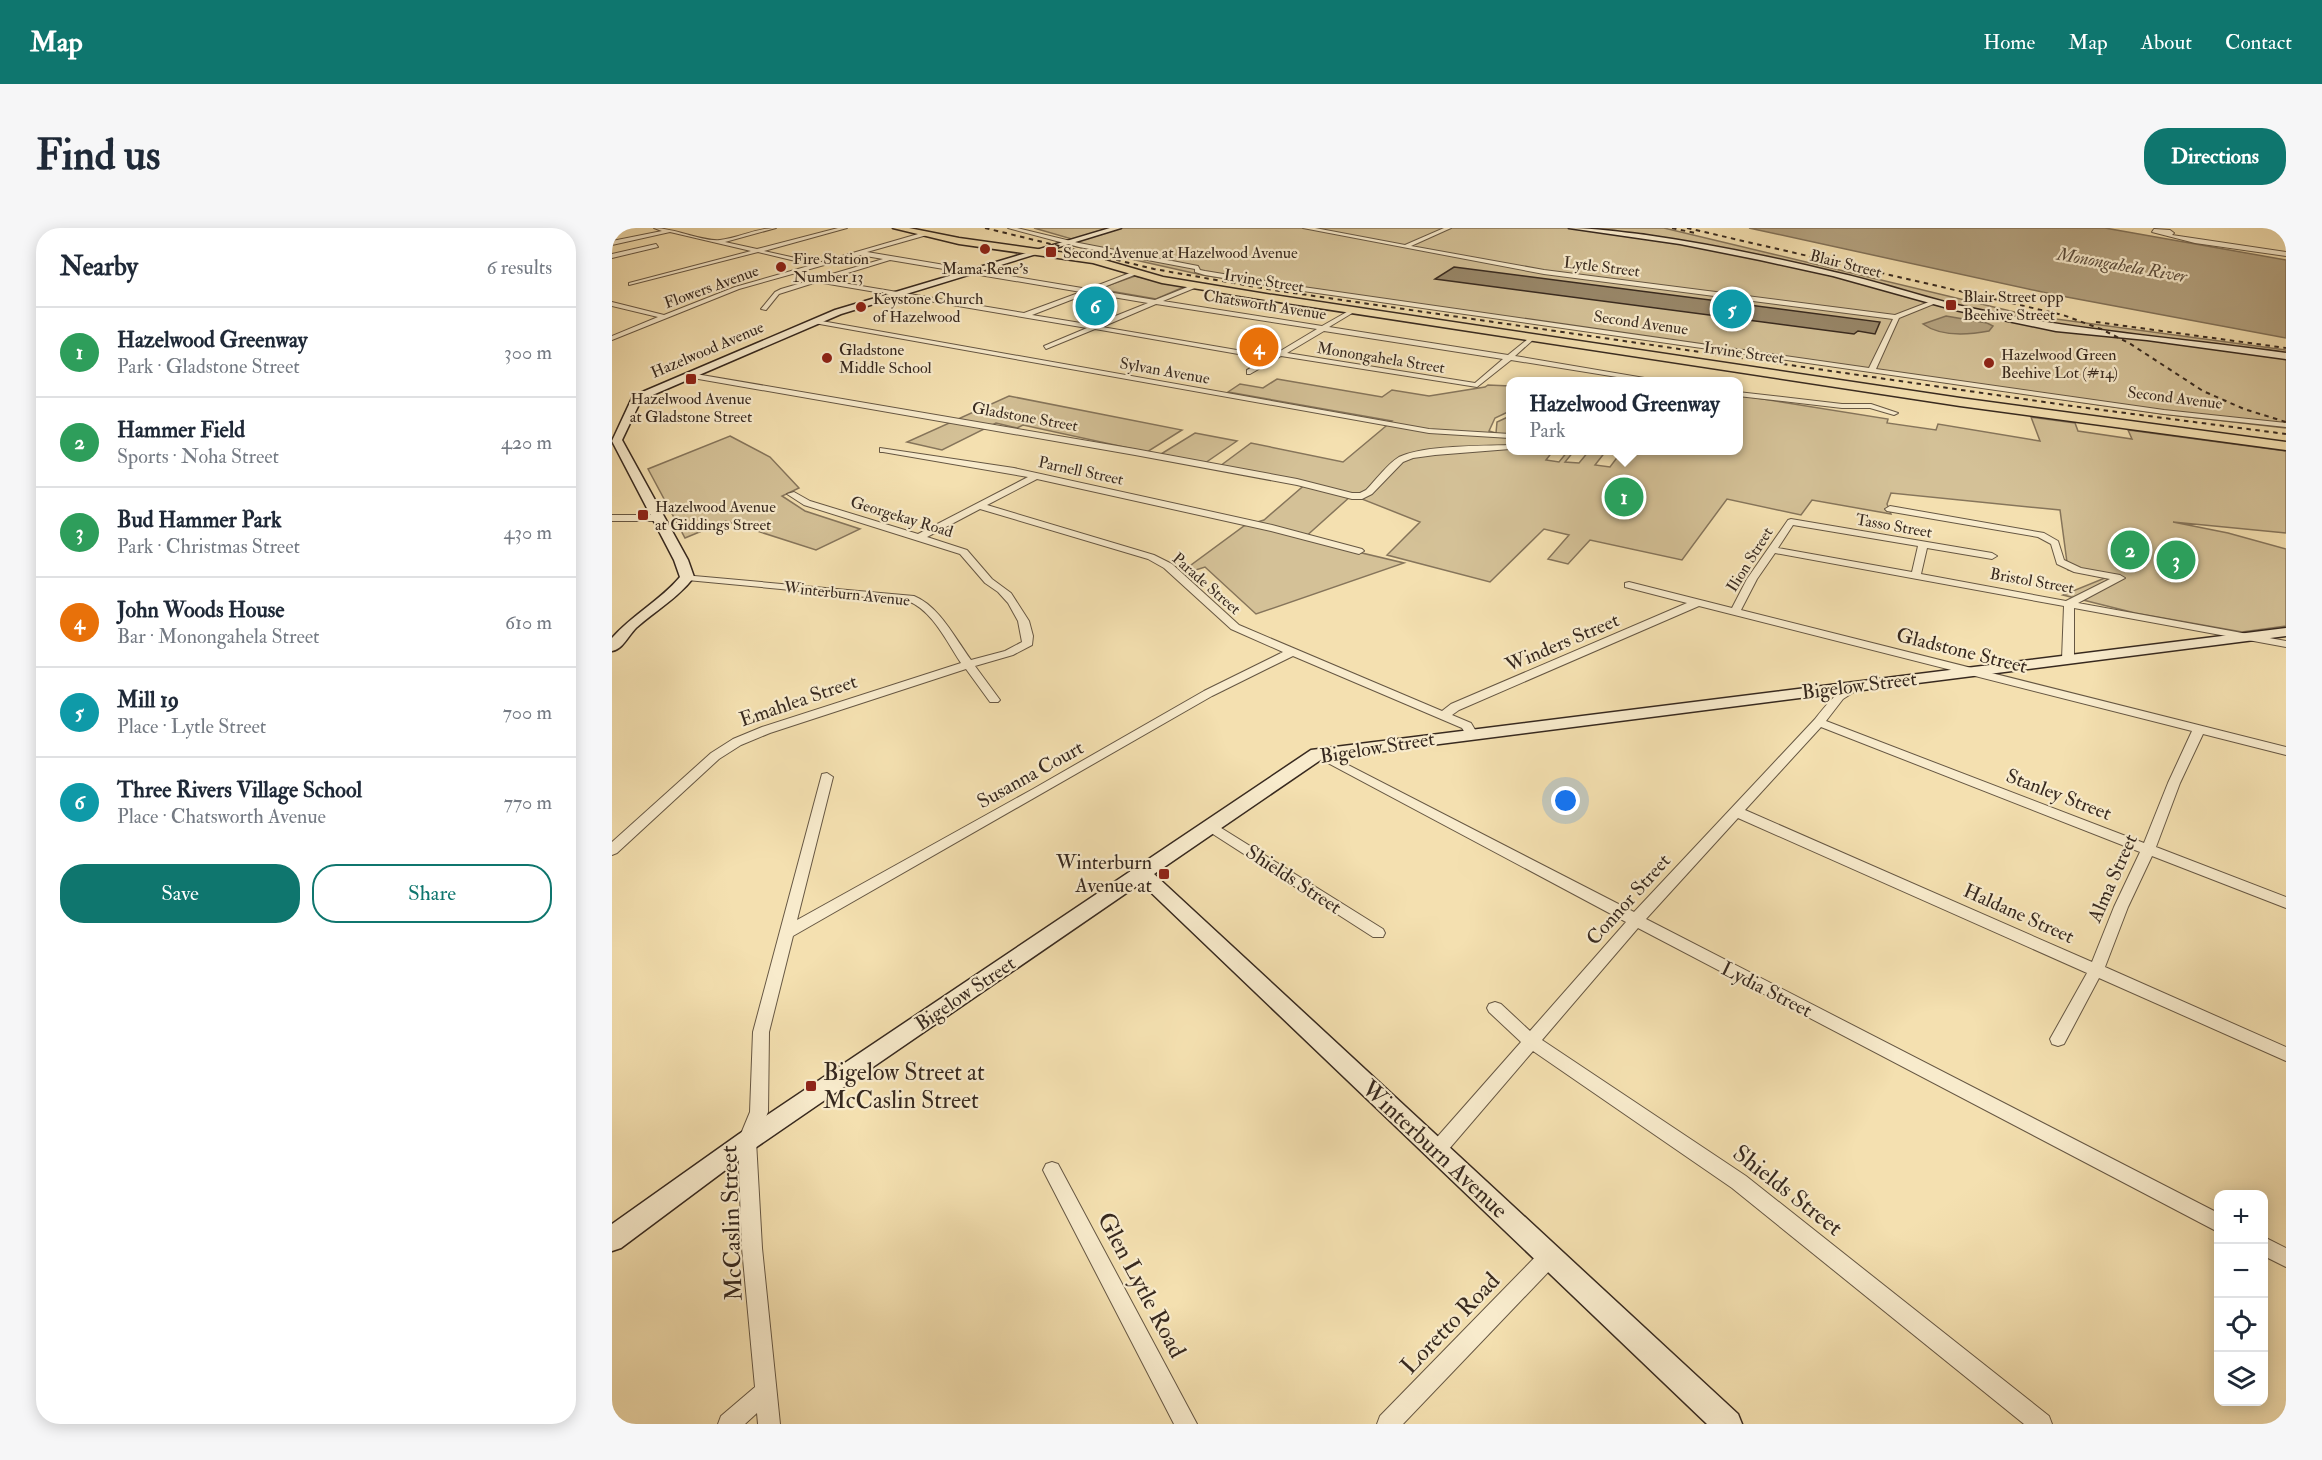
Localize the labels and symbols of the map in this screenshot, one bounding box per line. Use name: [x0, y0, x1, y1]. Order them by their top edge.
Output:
marker: Mama Rene's: [978, 242, 992, 256]
place label: Second Avenue at Hazelwood Avenue: [1063, 243, 1298, 263]
water label: Monongahela River: [2054, 243, 2190, 288]
marker: Second Avenue at Hazelwood Avenue: [1044, 245, 1058, 259]
street label: Blair Street: [1808, 245, 1884, 283]
place label: Fire Station Number 13: [793, 249, 869, 287]
street label: Lytle Street: [1563, 252, 1641, 282]
place label: Mama Rene's: [942, 259, 1028, 279]
street label: Flowers Avenue: [661, 260, 762, 313]
marker: Fire Station Number 13: [774, 260, 788, 274]
street label: Irvine Street: [1222, 265, 1305, 297]
pin: 6: [1076, 284, 1114, 328]
street label: Chatsworth Avenue: [1202, 285, 1328, 325]
pin: 5: [1712, 286, 1752, 332]
place label: Blair Street opp Beehive Street: [1963, 287, 2063, 325]
place label: Keystone Church of Hazelwood: [873, 289, 984, 327]
marker: Blair Street opp Beehive Street: [1944, 298, 1958, 312]
marker: Keystone Church of Hazelwood: [854, 300, 868, 314]
street label: Second Avenue: [1592, 306, 1690, 340]
street label: Hazelwood Avenue: [648, 317, 767, 383]
pin: 4: [1240, 324, 1278, 370]
street label: Irvine Street: [1703, 337, 1785, 369]
street label: Monongahela Street: [1315, 338, 1446, 378]
place label: Gladstone Middle School: [839, 340, 932, 378]
place label: Hazelwood Green Beehive Lot (#14): [2001, 345, 2118, 383]
marker: Gladstone Middle School: [820, 351, 834, 365]
street label: Sylvan Avenue: [1118, 353, 1212, 389]
marker: Hazelwood Green Beehive Lot (#14): [1982, 356, 1996, 370]
marker: Hazelwood Avenue at Gladstone Street: [684, 372, 698, 386]
street label: Second Avenue: [2126, 382, 2224, 414]
place label: Hazelwood Avenue at Gladstone Street: [630, 389, 752, 427]
street label: Gladstone Street: [970, 398, 1079, 436]
street label: Parnell Street: [1036, 452, 1125, 490]
pin: 1: [1604, 474, 1644, 520]
street label: Georgekay Road: [848, 492, 955, 542]
place label: Hazelwood Avenue at Giddings Street: [655, 497, 776, 535]
marker: Hazelwood Avenue at Giddings Street: [636, 508, 650, 522]
street label: Tasso Street: [1854, 509, 1934, 543]
street label: Ilion Street: [1722, 523, 1778, 596]
pin: 2: [2110, 528, 2150, 572]
pin: 3: [2156, 538, 2196, 582]
street label: Parade Street: [1168, 548, 1245, 619]
street label: Bristol Street: [1988, 564, 2075, 598]
street label: Winterburn Avenue: [782, 577, 911, 611]
street label: Winders Street: [1501, 607, 1623, 678]
street label: Gladstone Street: [1894, 622, 2030, 679]
street label: Bigelow Street: [1800, 666, 1919, 705]
street label: Emahlea Street: [736, 669, 861, 732]
street label: Bigelow Street: [1318, 726, 1437, 769]
street label: Susanna Court: [973, 735, 1088, 814]
street label: Stanley Street: [2003, 763, 2115, 826]
your location: [1551, 786, 1580, 815]
street label: Alma Street: [2082, 830, 2143, 927]
street label: Shields Street: [1241, 839, 1347, 920]
street label: Connor Street: [1581, 848, 1676, 950]
place label: Winterburn Avenue at: [1055, 850, 1153, 898]
marker: Winterburn Avenue at: [1157, 867, 1171, 881]
street label: Haldane Street: [1959, 878, 2079, 949]
street label: Bigelow Street: [910, 950, 1021, 1036]
street label: Lydia Street: [1717, 956, 1817, 1023]
place label: Bigelow Street at McCaslin Street: [823, 1057, 985, 1116]
street label: Winterburn Avenue: [1354, 1073, 1515, 1225]
marker: Bigelow Street at McCaslin Street: [804, 1079, 818, 1093]
street label: Shields Street: [1726, 1138, 1849, 1243]
street label: McCaslin Street: [713, 1144, 750, 1301]
street label: Glen Lytle Road: [1090, 1207, 1193, 1364]
street label: Loretto Road: [1394, 1266, 1507, 1381]

